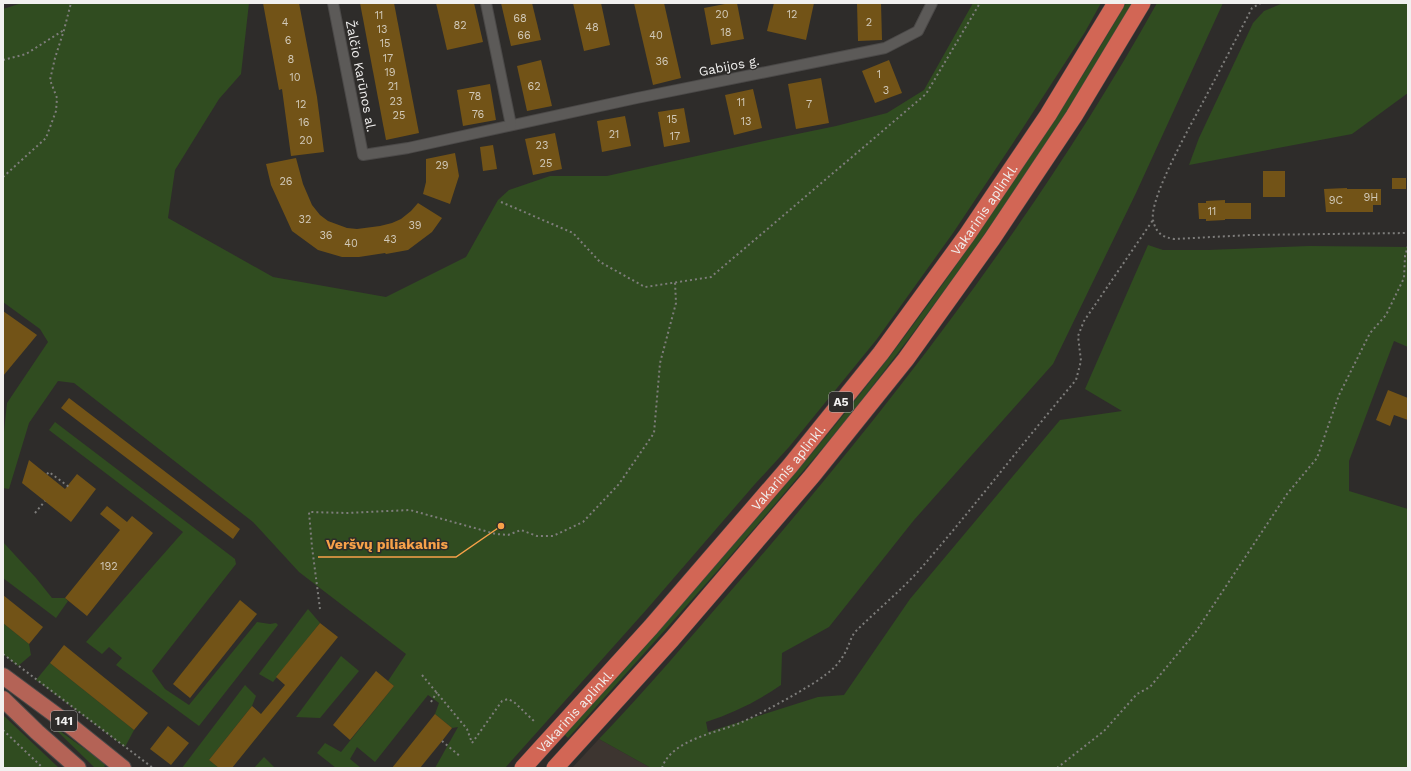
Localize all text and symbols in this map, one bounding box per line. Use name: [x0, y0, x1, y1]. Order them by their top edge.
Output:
house number: 20: [715, 8, 729, 21]
house number: 12: [787, 8, 797, 21]
house number: 11: [375, 9, 383, 22]
house number: 68: [513, 12, 527, 25]
house number: 4: [282, 16, 289, 29]
house number: 2: [866, 16, 872, 29]
street label: Žalčio Karūnos al.: [343, 19, 380, 133]
house number: 82: [453, 19, 467, 32]
house number: 48: [585, 21, 599, 34]
house number: 13: [377, 23, 387, 36]
house number: 18: [720, 26, 732, 39]
house number: 66: [517, 29, 531, 42]
house number: 40: [649, 29, 663, 42]
house number: 6: [285, 34, 292, 47]
house number: 15: [380, 37, 390, 50]
house number: 17: [383, 52, 393, 65]
house number: 8: [288, 53, 295, 66]
street label: Gabijos g.: [697, 53, 761, 79]
house number: 36: [655, 55, 669, 68]
house number: 19: [384, 66, 396, 79]
house number: 1: [877, 68, 881, 81]
house number: 10: [289, 71, 301, 84]
house number: 21: [388, 80, 398, 93]
house number: 62: [527, 80, 541, 93]
house number: 3: [883, 84, 889, 97]
house number: 78: [469, 90, 482, 103]
house number: 23: [390, 95, 402, 108]
house number: 11: [737, 96, 745, 109]
house number: 12: [296, 98, 306, 111]
house number: 7: [806, 98, 812, 111]
house number: 76: [472, 108, 485, 121]
house number: 25: [393, 109, 405, 122]
house number: 15: [667, 113, 677, 126]
house number: 13: [741, 115, 751, 128]
house number: 16: [299, 116, 310, 129]
house number: 21: [609, 128, 619, 141]
house number: 17: [670, 130, 680, 143]
house number: 20: [299, 134, 313, 147]
house number: 23: [536, 139, 548, 152]
house number: 25: [540, 157, 552, 170]
house number: 29: [435, 159, 449, 172]
street label: Vakarinis aplinkl.: [948, 161, 1020, 258]
house number: 26: [279, 175, 293, 188]
house number: 9H: [1364, 191, 1378, 204]
house number: 9C: [1329, 194, 1344, 207]
house number: 11: [1208, 205, 1216, 218]
house number: 32: [299, 213, 311, 226]
house number: 39: [408, 219, 422, 232]
house number: 36: [319, 229, 333, 242]
house number: 43: [383, 233, 397, 246]
house number: 40: [344, 237, 358, 250]
road number: A5: [829, 392, 853, 412]
street label: Vakarinis aplinkl.: [748, 421, 828, 513]
callout: Veršvų piliakalnis: [318, 531, 456, 557]
text: Veršvų piliakalnis: [326, 536, 448, 552]
house number: 192: [100, 560, 118, 573]
street label: Vakarinis aplinkl.: [533, 666, 616, 756]
road number: 141: [51, 711, 77, 731]

